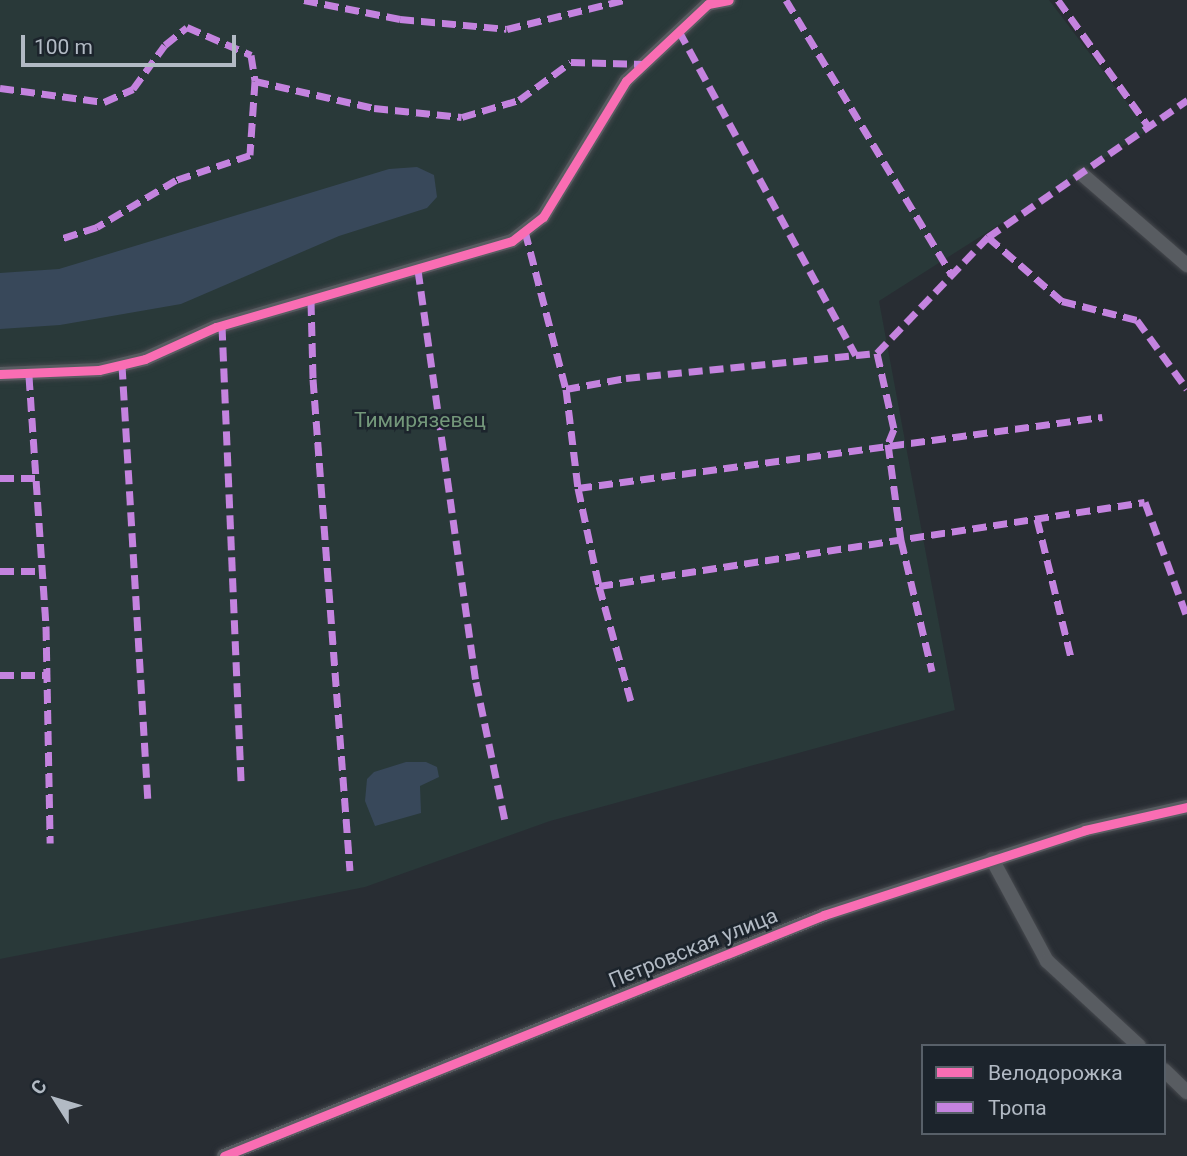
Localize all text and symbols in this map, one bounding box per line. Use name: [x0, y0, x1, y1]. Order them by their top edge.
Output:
scale bar: [24, 21, 240, 65]
text: 100 m: [34, 35, 93, 59]
park label: Тимирязевец: [354, 407, 486, 433]
street label: Петровская улица: [605, 903, 781, 993]
legend: [921, 1044, 1166, 1135]
text: Велодорожка: [988, 1061, 1123, 1085]
north arrow: [21, 1065, 91, 1135]
text: С: [26, 1075, 52, 1099]
text: Тропа: [988, 1096, 1047, 1120]

